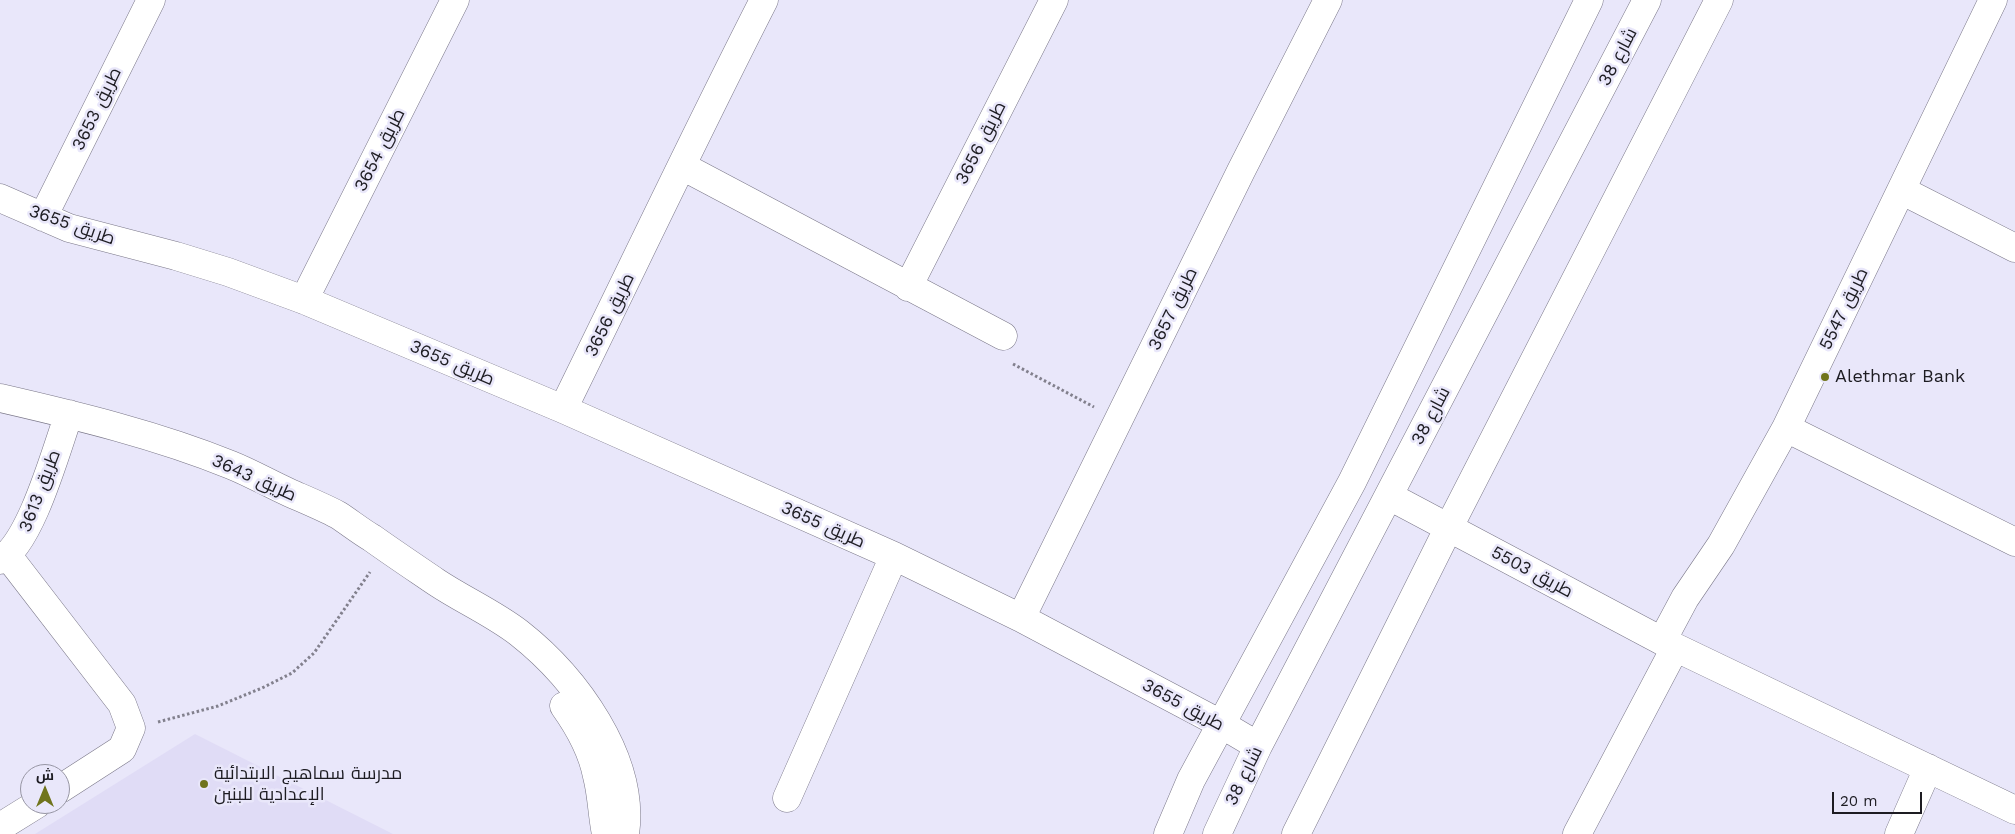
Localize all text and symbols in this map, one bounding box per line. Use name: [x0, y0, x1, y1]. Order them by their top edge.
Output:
street label: شارع 38: [1594, 24, 1642, 90]
street label: طريق 3653: [68, 64, 126, 154]
street label: طريق 3656: [951, 98, 1011, 188]
street label: طريق 3654: [350, 105, 410, 195]
street label: طريق 3655: [26, 200, 118, 250]
street label: طريق 3657: [1144, 264, 1202, 354]
street label: طريق 5547: [1815, 265, 1873, 353]
street label: طريق 3656: [581, 270, 639, 360]
street label: طريق 3655: [407, 336, 497, 390]
place label: Alethmar Bank: [1835, 366, 1965, 388]
marker: Alethmar Bank: [1819, 371, 1831, 383]
street label: شارع 38: [1407, 383, 1455, 449]
street label: طريق 3613: [14, 447, 66, 535]
street label: طريق 3643: [208, 450, 300, 506]
street label: طريق 3655: [778, 497, 868, 553]
street label: طريق 5503: [1487, 541, 1577, 603]
street label: طريق 3655: [1138, 674, 1228, 736]
street label: شارع 38: [1221, 743, 1267, 809]
place label: مدرسة سماهيج الابتدائية الإعدادية للبنين: [214, 763, 402, 806]
north arrow: [20, 764, 70, 814]
text: ش: [36, 767, 54, 783]
marker: مدرسة سماهيج الابتدائية الإعدادية للبنين: [198, 778, 210, 790]
scale bar: [1835, 782, 1925, 814]
text: 20 m: [1840, 792, 1878, 810]

